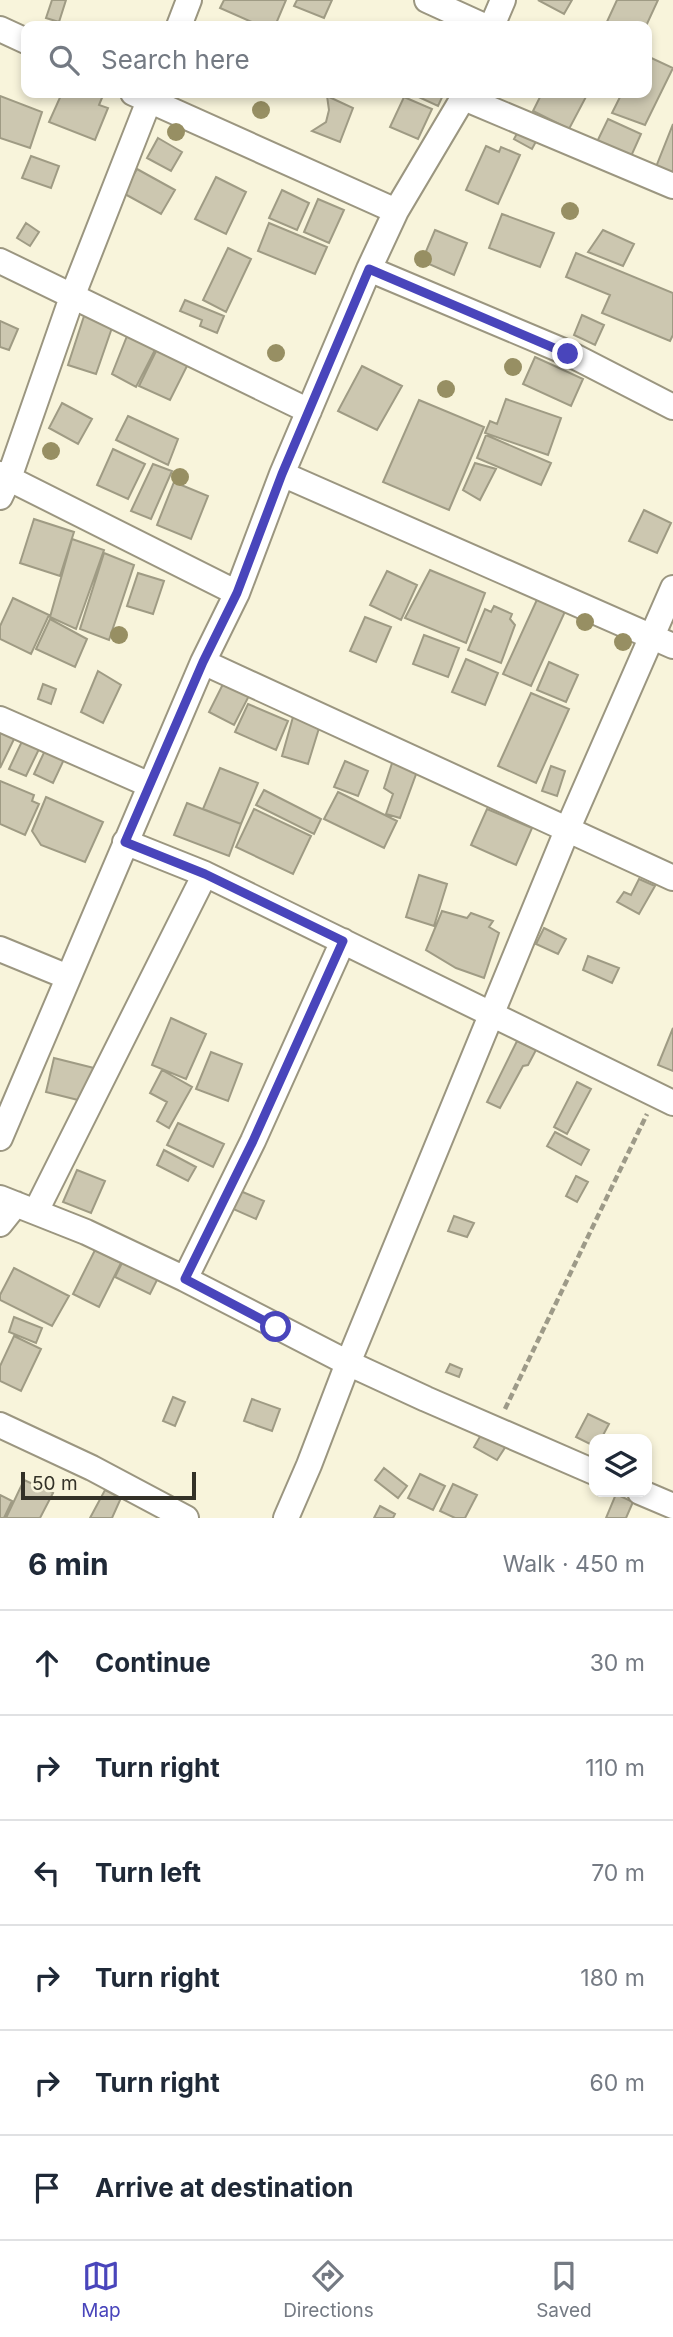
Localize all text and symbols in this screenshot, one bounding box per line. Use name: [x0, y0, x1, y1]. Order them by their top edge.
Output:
search box: [21, 21, 652, 98]
icon: search: [45, 41, 83, 79]
text: Search here: [101, 44, 250, 75]
route end: [552, 338, 583, 369]
route start: [260, 1311, 291, 1342]
map controls: [589, 1434, 652, 1497]
button: layers: [589, 1434, 652, 1497]
scale bar: [21, 1469, 196, 1501]
text: 50 m: [32, 1472, 78, 1495]
text: 6 min: [28, 1546, 109, 1582]
text: Walk · 450 m: [503, 1550, 645, 1578]
icon: ahead: [28, 1644, 66, 1682]
text: Continue: [95, 1647, 211, 1678]
text: 30 m: [590, 1649, 645, 1677]
icon: right: [28, 1749, 66, 1787]
text: Turn right: [95, 1752, 220, 1783]
text: 110 m: [585, 1754, 645, 1782]
icon: left: [28, 1854, 66, 1892]
text: Turn left: [95, 1857, 201, 1888]
text: 70 m: [591, 1859, 645, 1887]
icon: right: [28, 1959, 66, 1997]
text: Turn right: [95, 1962, 220, 1993]
text: 180 m: [580, 1964, 645, 1992]
icon: right: [28, 2064, 66, 2102]
text: Turn right: [95, 2067, 220, 2098]
text: 60 m: [590, 2069, 645, 2097]
icon: arrive: [28, 2169, 66, 2207]
text: Arrive at destination: [95, 2172, 354, 2203]
tab: Map: [81, 2257, 121, 2322]
tab: Directions: [283, 2257, 374, 2322]
tab: Saved: [536, 2257, 592, 2322]

